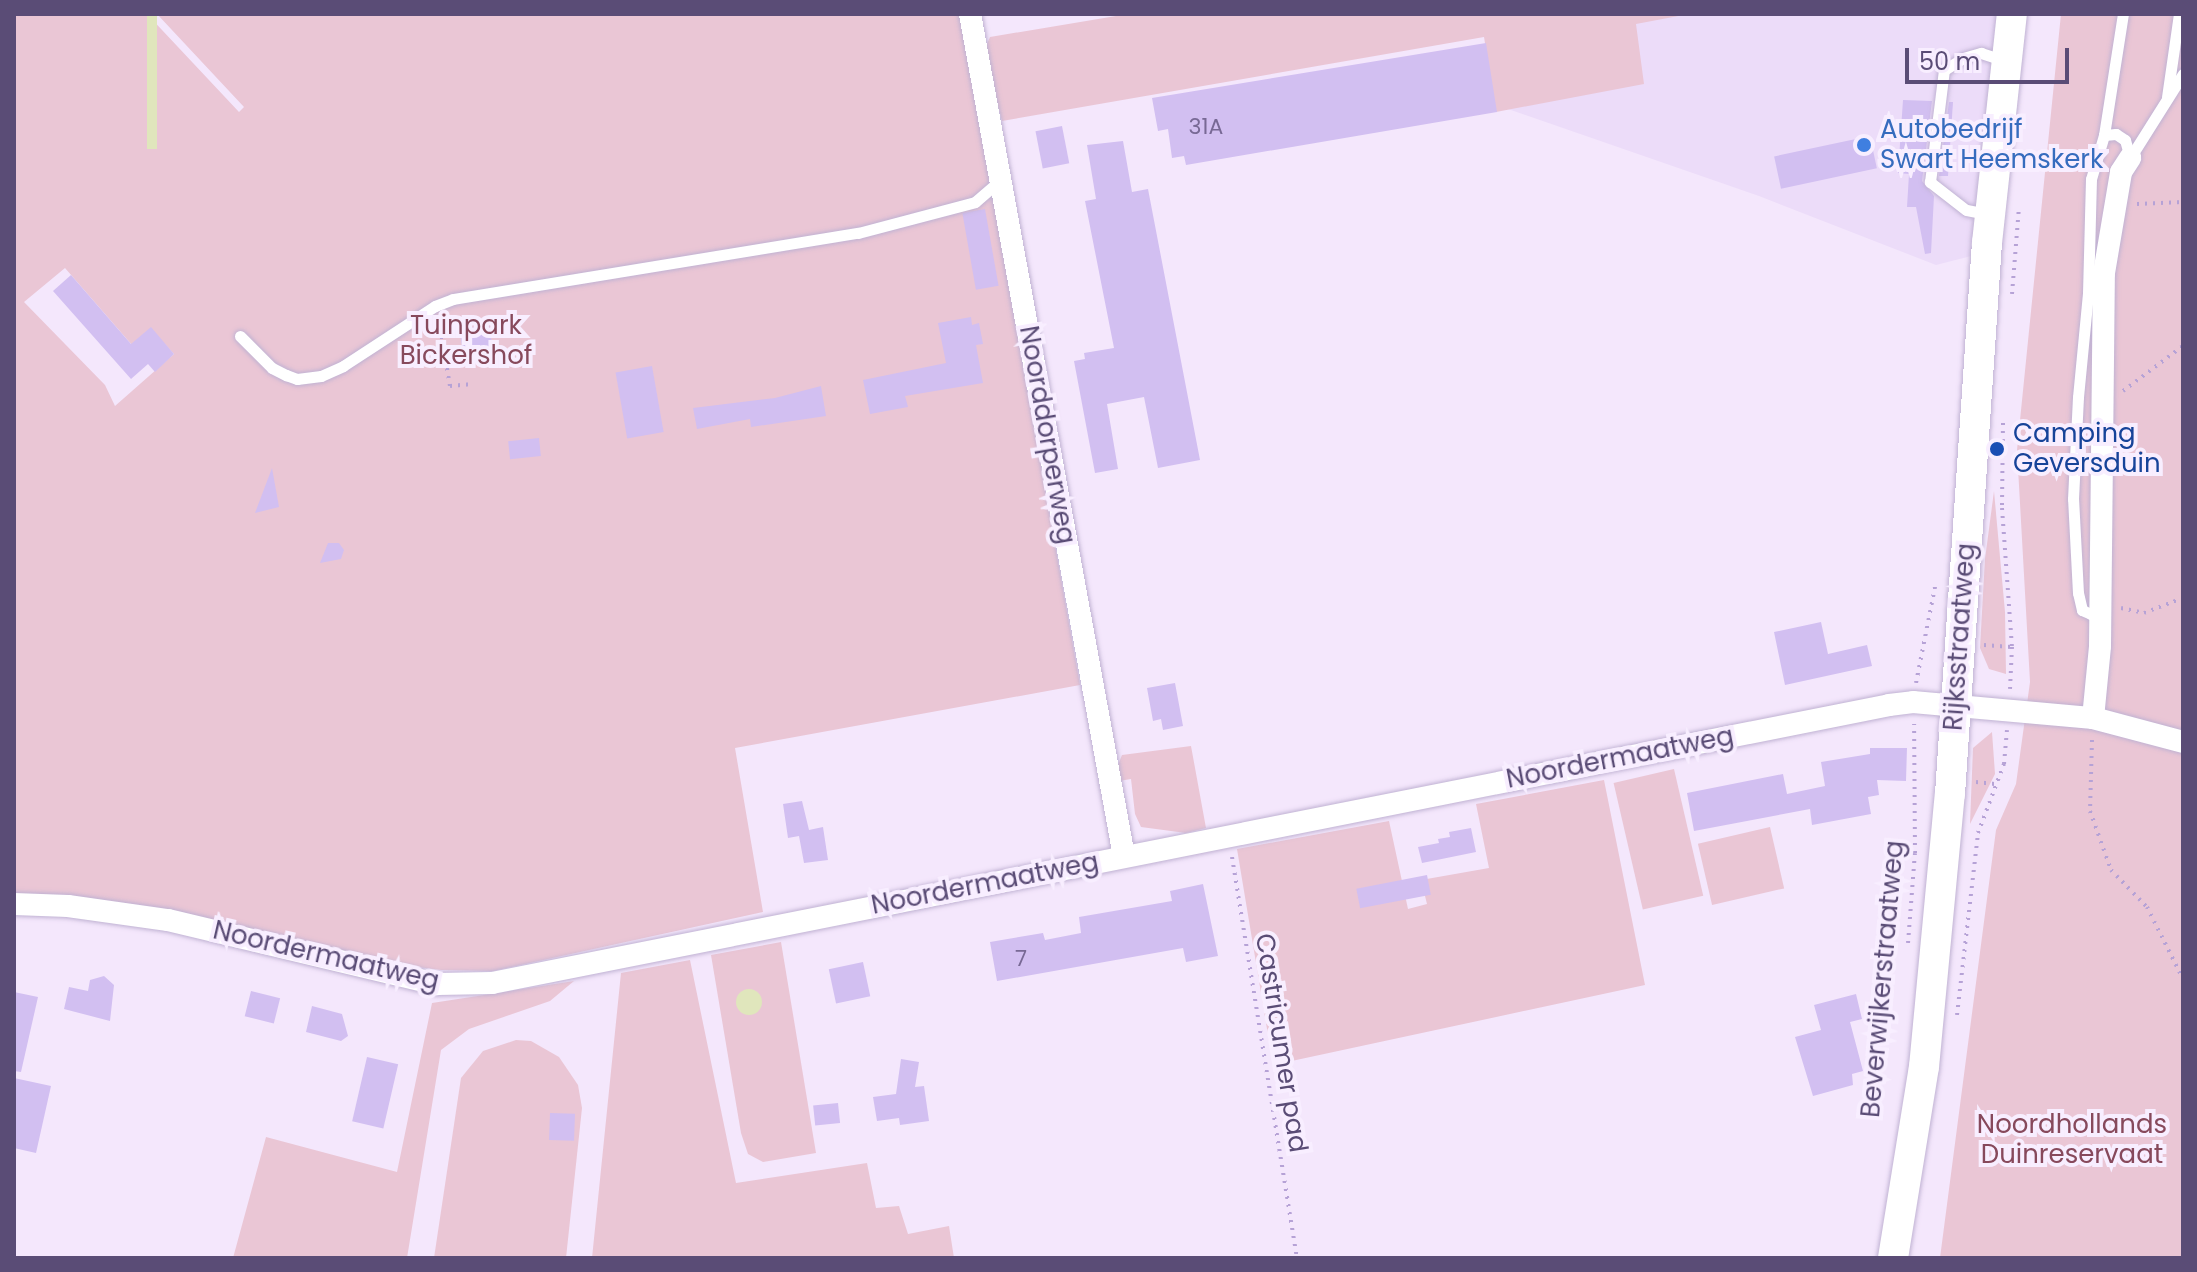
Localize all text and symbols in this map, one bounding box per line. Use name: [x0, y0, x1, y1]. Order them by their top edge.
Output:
scale bar: [1909, 32, 2073, 82]
text: 50 m: [1919, 45, 1980, 78]
house number: 31A: [1189, 114, 1223, 140]
place label: Autobedrijf Swart Heemskerk: [1880, 114, 2103, 176]
marker: Autobedrijf Swart Heemskerk: [1855, 136, 1873, 154]
park label: Tuinpark Bickershof: [400, 310, 532, 372]
street label: Noorddorperweg: [1012, 323, 1082, 547]
place label: Camping Geversduin: [2013, 418, 2161, 480]
marker: Camping Geversduin: [1988, 440, 2006, 458]
street label: Rijksstraatweg: [1938, 542, 1982, 732]
street label: Noordermaatweg: [1504, 721, 1736, 795]
street label: Beverwijkerstraatweg: [1855, 839, 1911, 1119]
street label: Noordermaatweg: [869, 847, 1101, 921]
street label: Noordermaatweg: [210, 915, 442, 997]
street label: Castricumer pad: [1248, 931, 1314, 1155]
house number: 7: [1015, 946, 1027, 972]
park label: Noordhollands Duinreservaat: [1977, 1109, 2167, 1170]

